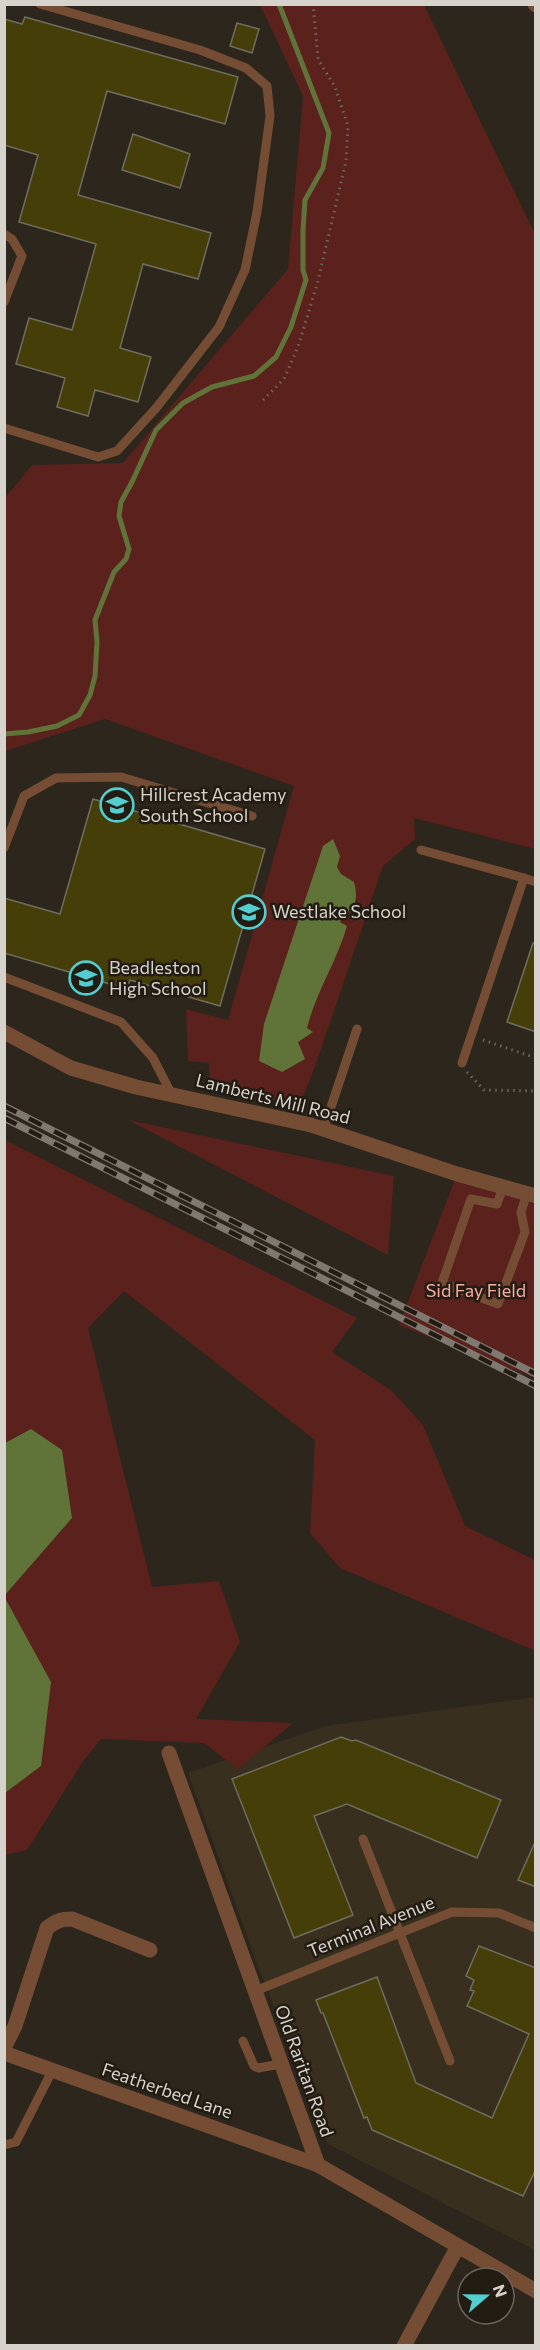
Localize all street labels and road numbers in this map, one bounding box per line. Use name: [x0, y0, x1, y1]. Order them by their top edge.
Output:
street label: Lamberts Mill Road: [194, 1068, 353, 1128]
street label: Terminal Avenue: [304, 1891, 437, 1962]
street label: Old Raritan Road: [271, 2002, 339, 2140]
street label: Featherbed Lane: [99, 2057, 236, 2123]

